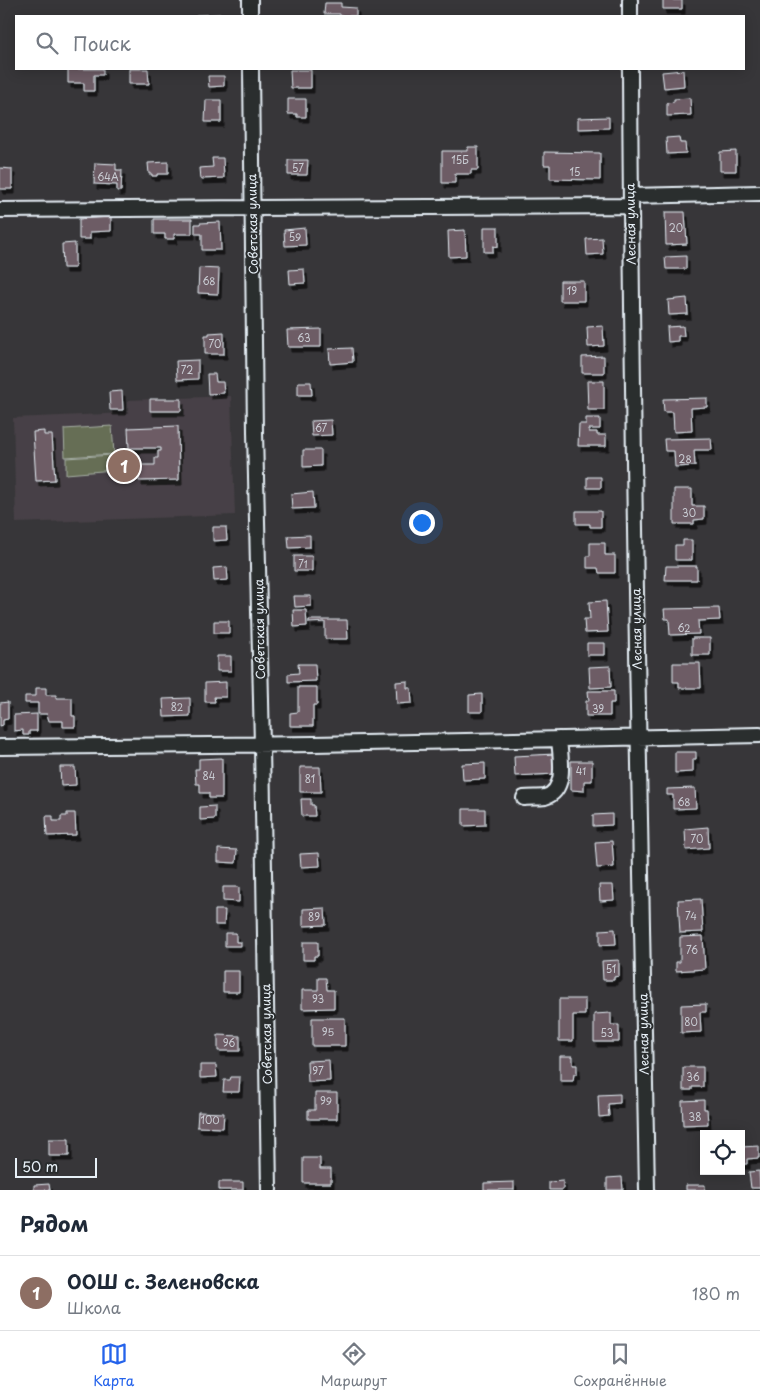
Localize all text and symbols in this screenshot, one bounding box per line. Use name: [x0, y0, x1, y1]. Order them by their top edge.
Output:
search box: [15, 15, 745, 70]
icon: search: [33, 29, 61, 57]
text: Поиск: [73, 29, 131, 57]
house number: 15Б: [451, 152, 469, 167]
house number: 57: [292, 160, 304, 175]
house number: 15: [570, 164, 580, 179]
house number: 64А: [97, 169, 119, 184]
street label: Советская улица: [242, 173, 262, 275]
street label: Лесная улица: [620, 183, 640, 265]
house number: 20: [669, 220, 683, 235]
house number: 59: [289, 229, 301, 244]
house number: 68: [202, 273, 216, 288]
house number: 19: [567, 283, 577, 298]
house number: 63: [297, 330, 311, 345]
house number: 70: [209, 336, 221, 351]
house number: 72: [181, 362, 193, 377]
house number: 67: [315, 420, 327, 435]
pin: 1: [108, 447, 140, 485]
house number: 28: [678, 451, 692, 466]
house number: 30: [682, 505, 696, 520]
your location: [409, 510, 435, 536]
house number: 71: [298, 556, 308, 571]
street label: Советская улица: [249, 578, 269, 680]
street label: Лесная улица: [626, 588, 646, 670]
house number: 62: [677, 620, 691, 635]
house number: 82: [171, 699, 183, 714]
house number: 39: [592, 701, 604, 716]
house number: 41: [576, 763, 586, 778]
house number: 84: [203, 768, 216, 783]
house number: 81: [305, 771, 315, 786]
house number: 68: [677, 794, 691, 809]
house number: 70: [691, 831, 703, 846]
house number: 74: [685, 908, 697, 923]
house number: 89: [308, 909, 320, 924]
house number: 76: [686, 942, 698, 957]
house number: 51: [606, 961, 616, 976]
street label: Советская улица: [256, 983, 276, 1085]
house number: 93: [312, 991, 324, 1006]
street label: Лесная улица: [633, 993, 653, 1075]
house number: 80: [684, 1014, 698, 1029]
house number: 95: [322, 1024, 334, 1039]
house number: 53: [601, 1025, 613, 1040]
house number: 96: [223, 1035, 235, 1050]
house number: 97: [312, 1063, 324, 1078]
house number: 36: [686, 1069, 700, 1084]
house number: 99: [320, 1093, 332, 1108]
house number: 38: [689, 1109, 701, 1124]
house number: 100: [200, 1112, 220, 1127]
map controls: [700, 1130, 745, 1175]
button: locate: [700, 1130, 745, 1175]
scale bar: [15, 1155, 98, 1178]
text: 50 m: [22, 1156, 58, 1177]
text: Рядом: [20, 1207, 88, 1239]
text: ООШ с. Зеленовска: [67, 1267, 259, 1295]
text: 1: [32, 1281, 40, 1305]
text: 180 m: [692, 1281, 740, 1305]
text: Школа: [67, 1295, 121, 1319]
tab: Карта: [93, 1340, 134, 1391]
tab: Маршрут: [321, 1340, 387, 1391]
tab: Сохранённые: [573, 1340, 667, 1391]

